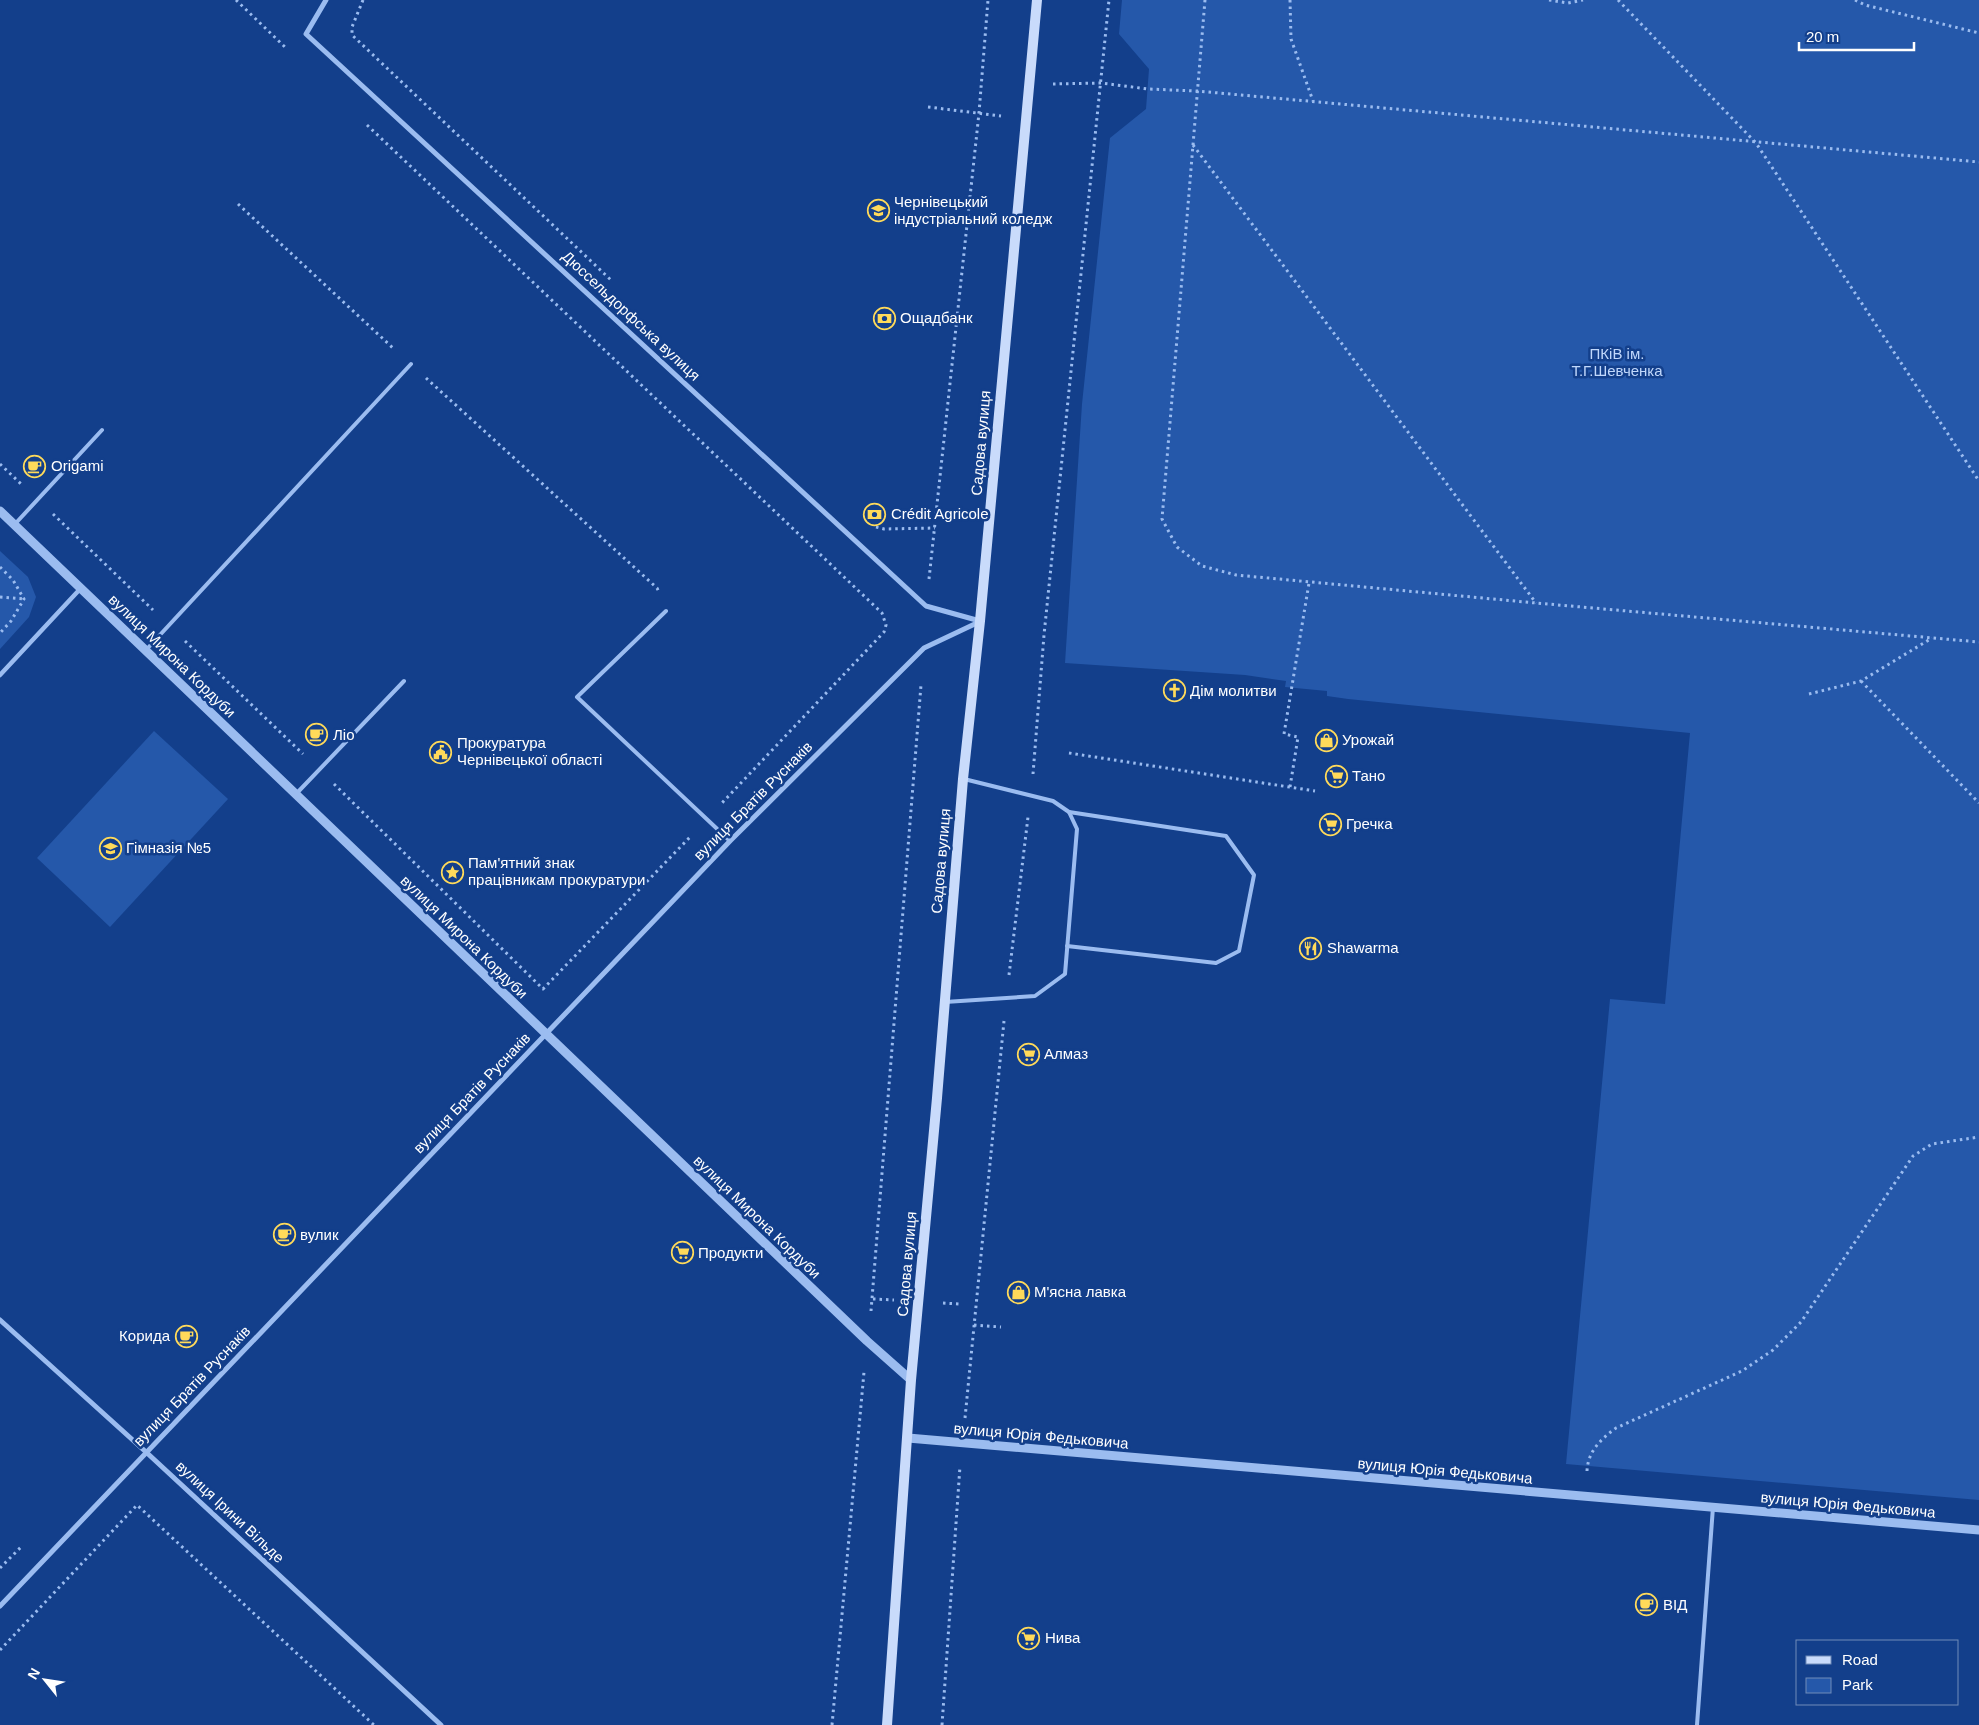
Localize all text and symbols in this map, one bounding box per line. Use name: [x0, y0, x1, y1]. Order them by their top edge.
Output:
scale bar: [1799, 20, 1914, 52]
text: 20 m: [1806, 28, 1839, 45]
place label: Чернівецький індустріальний коледж: [894, 193, 1052, 227]
school or university icon: Чернівецький індустріальний коледж: [866, 199, 890, 223]
street label: Дюссельдорфська вулиця: [559, 247, 704, 384]
bank icon: Ощадбанк: [872, 306, 896, 330]
place label: Ощадбанк: [900, 309, 973, 326]
park label: ПКіВ ім. Т.Г.Шевченка: [1571, 345, 1663, 379]
street label: Садова вулиця: [967, 390, 994, 496]
cafe icon: Origami: [23, 454, 47, 478]
place label: Origami: [51, 457, 104, 474]
bank icon: Crédit Agricole: [863, 502, 887, 526]
place label: Crédit Agricole: [891, 505, 989, 522]
street label: вулиця Мирона Кордуби: [105, 591, 239, 721]
church icon: Дім молитви: [1162, 679, 1186, 703]
place label: Дім молитви: [1190, 682, 1277, 699]
cafe icon: Ліо: [305, 723, 329, 747]
place label: Ліо: [333, 726, 355, 743]
shop icon: Урожай: [1314, 728, 1338, 752]
place label: Урожай: [1342, 731, 1394, 748]
place label: Прокуратура Чернівецької області: [457, 734, 602, 768]
street label: вулиця Братів Руснаків: [690, 738, 815, 863]
public building icon: Прокуратура Чернівецької області: [429, 740, 453, 764]
supermarket icon: Тано: [1324, 764, 1348, 788]
place label: Тано: [1352, 767, 1385, 784]
street label: Садова вулиця: [927, 808, 954, 914]
supermarket icon: Гречка: [1318, 812, 1342, 836]
place label: Гречка: [1346, 815, 1393, 832]
school or university icon: Гімназія №5: [98, 836, 122, 860]
place label: Гімназія №5: [126, 839, 211, 856]
place label: Пам'ятний знак працівникам прокуратури: [468, 854, 645, 888]
place icon: Пам'ятний знак працівникам прокуратури: [440, 860, 464, 884]
street label: вулиця Мирона Кордуби: [397, 872, 531, 1002]
restaurant icon: Shawarma: [1299, 936, 1323, 960]
place label: Shawarma: [1327, 939, 1399, 956]
street label: вулиця Братів Руснаків: [410, 1029, 534, 1156]
supermarket icon: Алмаз: [1016, 1042, 1040, 1066]
place label: Алмаз: [1044, 1045, 1088, 1062]
street label: вулиця Мирона Кордуби: [690, 1152, 824, 1282]
street label: Садова вулиця: [893, 1211, 920, 1317]
cafe icon: вулик: [272, 1223, 296, 1247]
place label: вулик: [300, 1226, 339, 1243]
supermarket icon: Продукти: [670, 1241, 694, 1265]
place label: Продукти: [698, 1244, 763, 1261]
shop icon: М'ясна лавка: [1006, 1280, 1030, 1304]
place label: М'ясна лавка: [1034, 1283, 1127, 1300]
street label: вулиця Братів Руснаків: [130, 1322, 254, 1449]
cafe icon: Корида: [174, 1324, 198, 1348]
place label: Корида: [119, 1327, 171, 1344]
street label: вулиця Юрія Федьковича: [953, 1419, 1130, 1452]
street label: вулиця Юрія Федьковича: [1357, 1454, 1534, 1487]
street label: вулиця Ірини Вільде: [173, 1457, 288, 1566]
street label: вулиця Юрія Федьковича: [1760, 1488, 1937, 1521]
cafe icon: ВІД: [1635, 1593, 1659, 1617]
place label: ВІД: [1663, 1596, 1687, 1613]
supermarket icon: Нива: [1017, 1626, 1041, 1650]
place label: Нива: [1045, 1629, 1081, 1646]
legend: [1796, 1640, 1959, 1705]
text: Road: [1842, 1651, 1878, 1668]
north arrow: [20, 1655, 70, 1705]
text: N: [24, 1665, 43, 1682]
text: Park: [1842, 1676, 1873, 1693]

